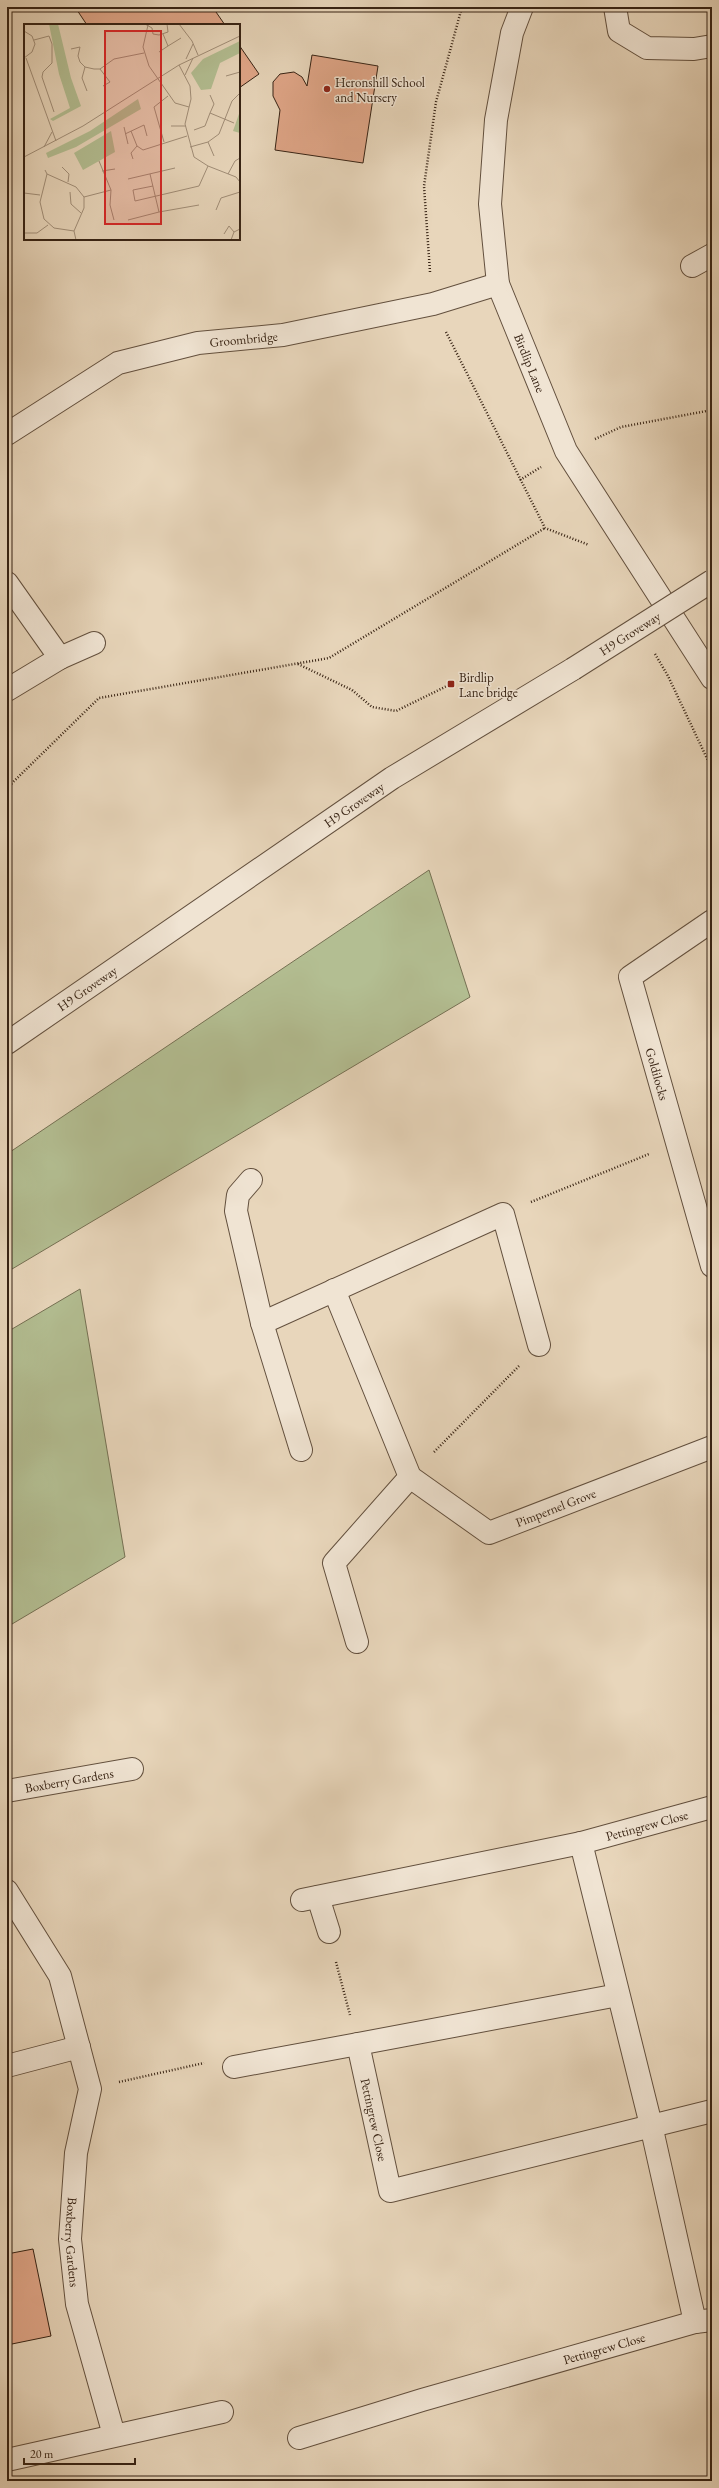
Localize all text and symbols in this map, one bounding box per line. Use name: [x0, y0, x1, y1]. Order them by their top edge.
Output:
inset map: [24, 24, 240, 240]
place label: Heronshill School and Nursery: [335, 74, 425, 106]
marker: Heronshill School and Nursery: [322, 84, 332, 94]
street label: Groombridge: [209, 327, 278, 350]
street label: Birdlip Lane: [510, 331, 550, 395]
street label: H9 Groveway: [596, 607, 664, 659]
place label: Birdlip Lane bridge: [459, 669, 518, 701]
marker: Birdlip Lane bridge: [446, 679, 456, 689]
street label: H9 Groveway: [320, 777, 387, 831]
street label: H9 Groveway: [53, 961, 121, 1015]
street label: Goldilocks: [642, 1046, 673, 1102]
street label: Pimpernel Grove: [513, 1484, 598, 1531]
street label: Boxberry Gardens: [23, 1764, 115, 1796]
street label: Pettingrew Close: [604, 1806, 690, 1844]
street label: Pettingrew Close: [357, 2077, 392, 2163]
street label: Boxberry Gardens: [61, 2197, 84, 2288]
street label: Pettingrew Close: [561, 2328, 647, 2368]
scale bar: [24, 2440, 135, 2466]
text: 20 m: [30, 2446, 54, 2462]

